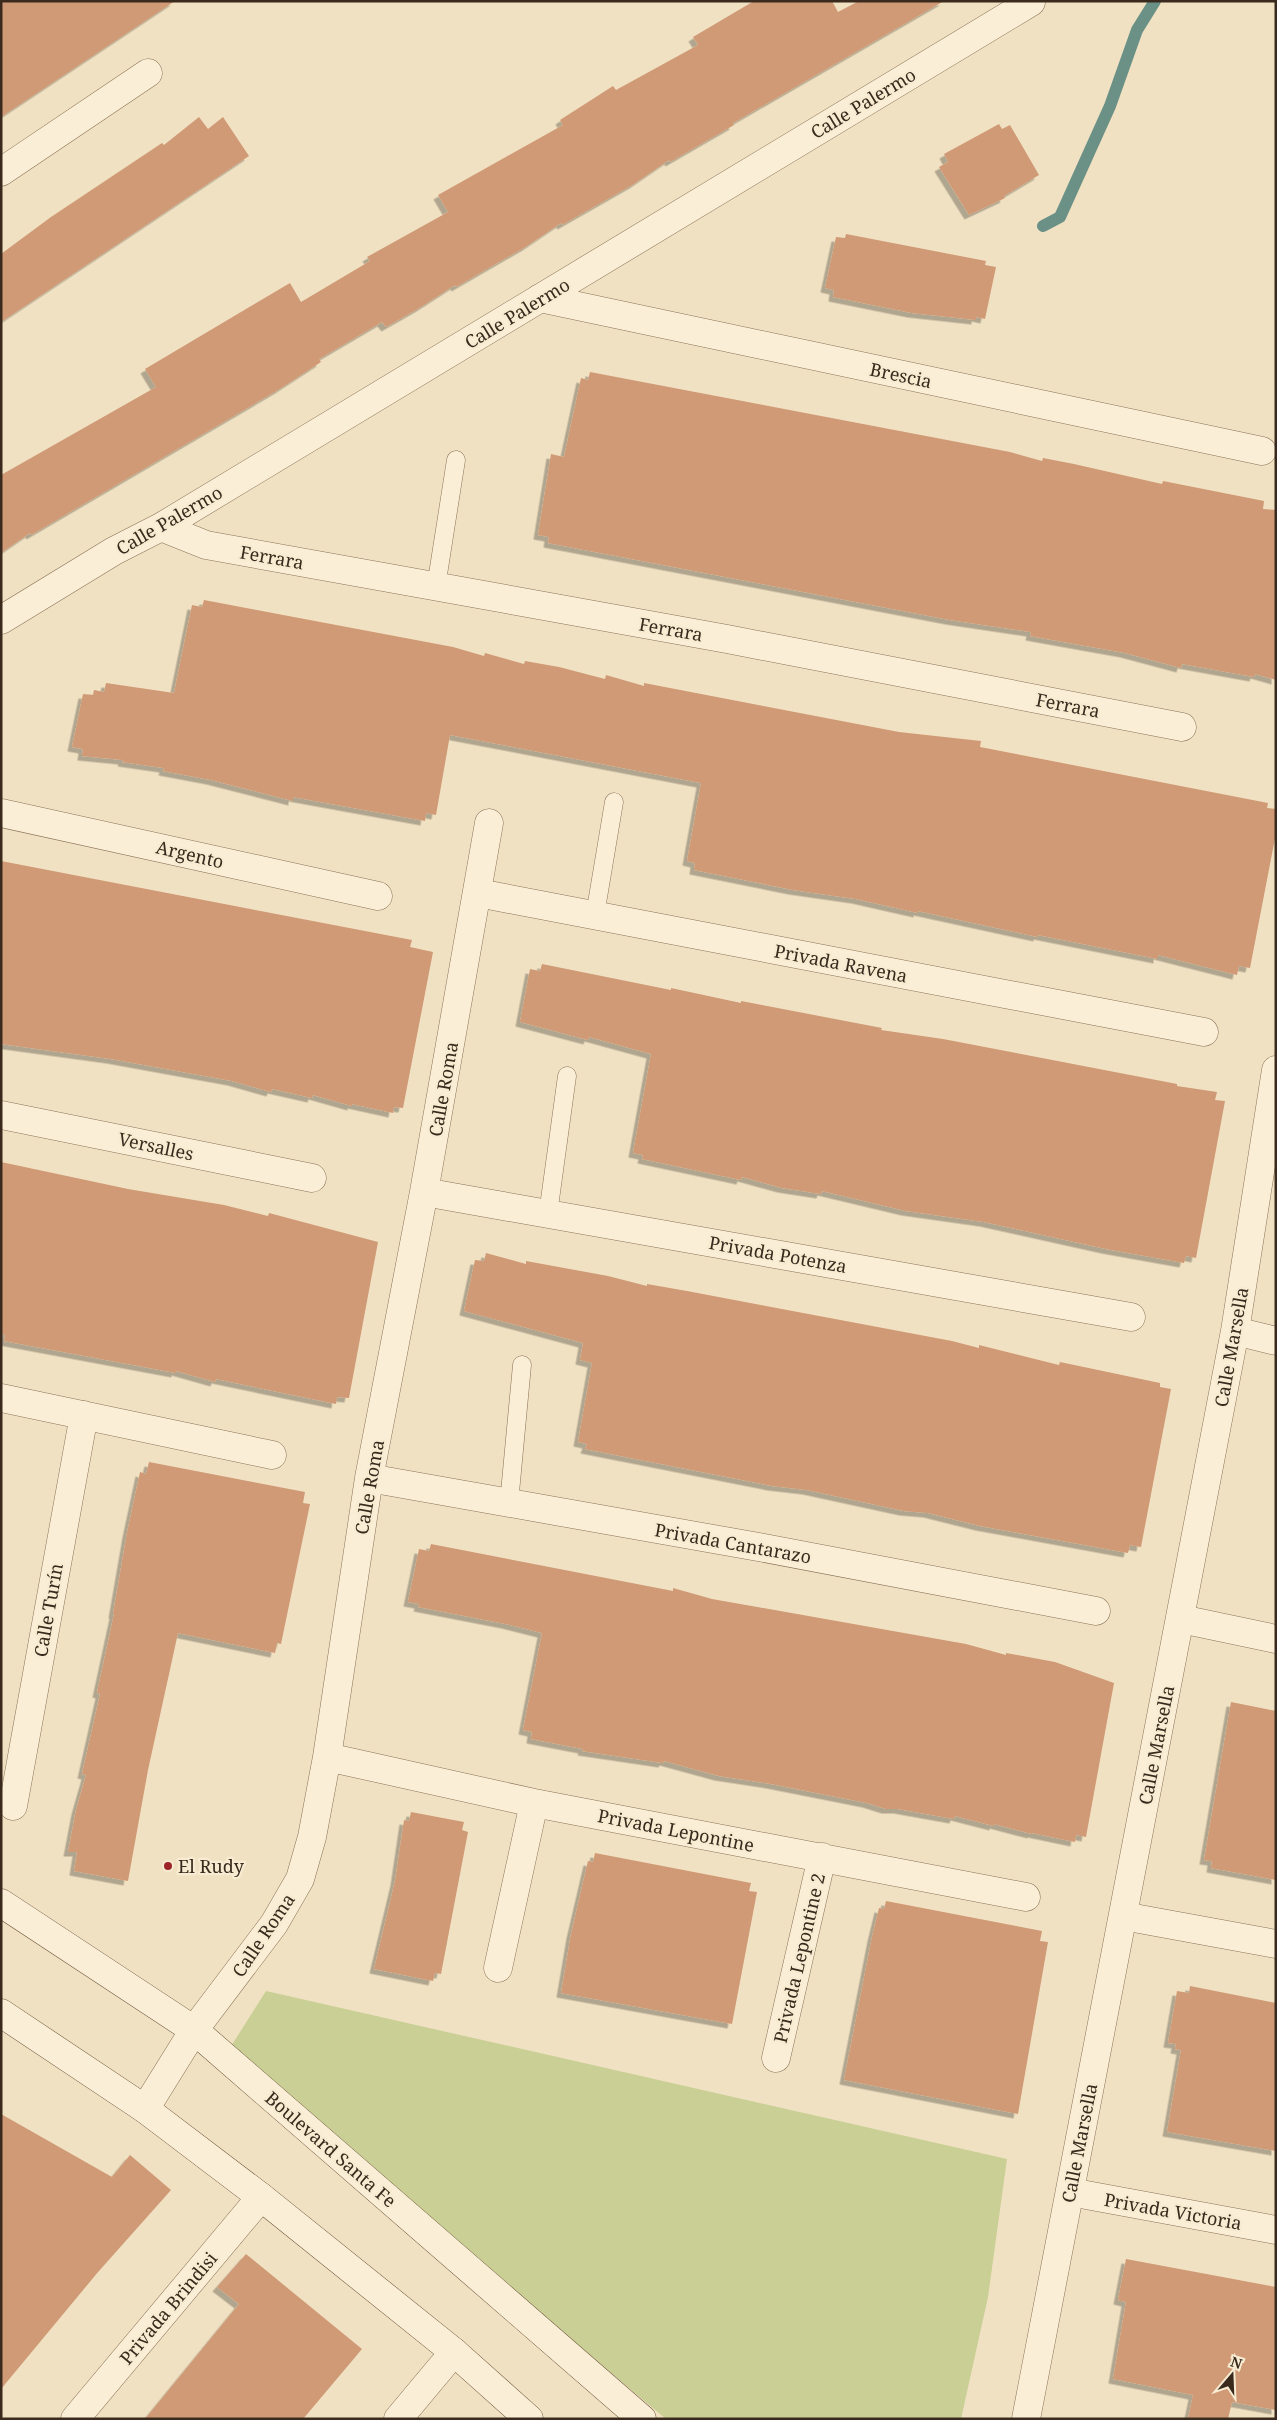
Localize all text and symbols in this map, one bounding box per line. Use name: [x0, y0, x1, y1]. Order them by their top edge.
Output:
street label: Calle Palermo: [806, 62, 920, 144]
street label: Calle Palermo: [460, 272, 574, 354]
street label: Brescia: [868, 357, 934, 393]
street label: Calle Palermo: [112, 480, 226, 560]
street label: Ferrara: [238, 540, 306, 574]
street label: Ferrara: [637, 612, 705, 646]
street label: Ferrara: [1034, 687, 1102, 723]
street label: Argento: [154, 835, 226, 873]
street label: Privada Ravena: [772, 938, 910, 988]
street label: Calle Roma: [423, 1040, 463, 1138]
street label: Versalles: [116, 1126, 196, 1166]
street label: Privada Potenza: [707, 1230, 849, 1278]
street label: Calle Marsella: [1209, 1285, 1253, 1409]
street label: Calle Roma: [349, 1438, 389, 1536]
street label: Privada Cantarazo: [653, 1517, 813, 1569]
street label: Calle Turín: [28, 1561, 68, 1659]
street label: Calle Marsella: [1133, 1683, 1179, 1807]
street label: Privada Lepontine: [596, 1803, 756, 1857]
place label: El Rudy: [178, 1854, 245, 1878]
marker: El Rudy: [162, 1860, 174, 1872]
street label: Privada Lepontine 2: [768, 1871, 830, 2045]
street label: Calle Roma: [226, 1888, 300, 1982]
street label: Calle Marsella: [1056, 2081, 1102, 2205]
street label: Boulevard Santa Fe: [261, 2086, 401, 2212]
street label: Privada Victoria: [1102, 2187, 1244, 2235]
street label: Privada Brindisi: [114, 2247, 222, 2369]
north arrow: [1207, 2350, 1257, 2400]
text: N: [1228, 2351, 1245, 2373]

